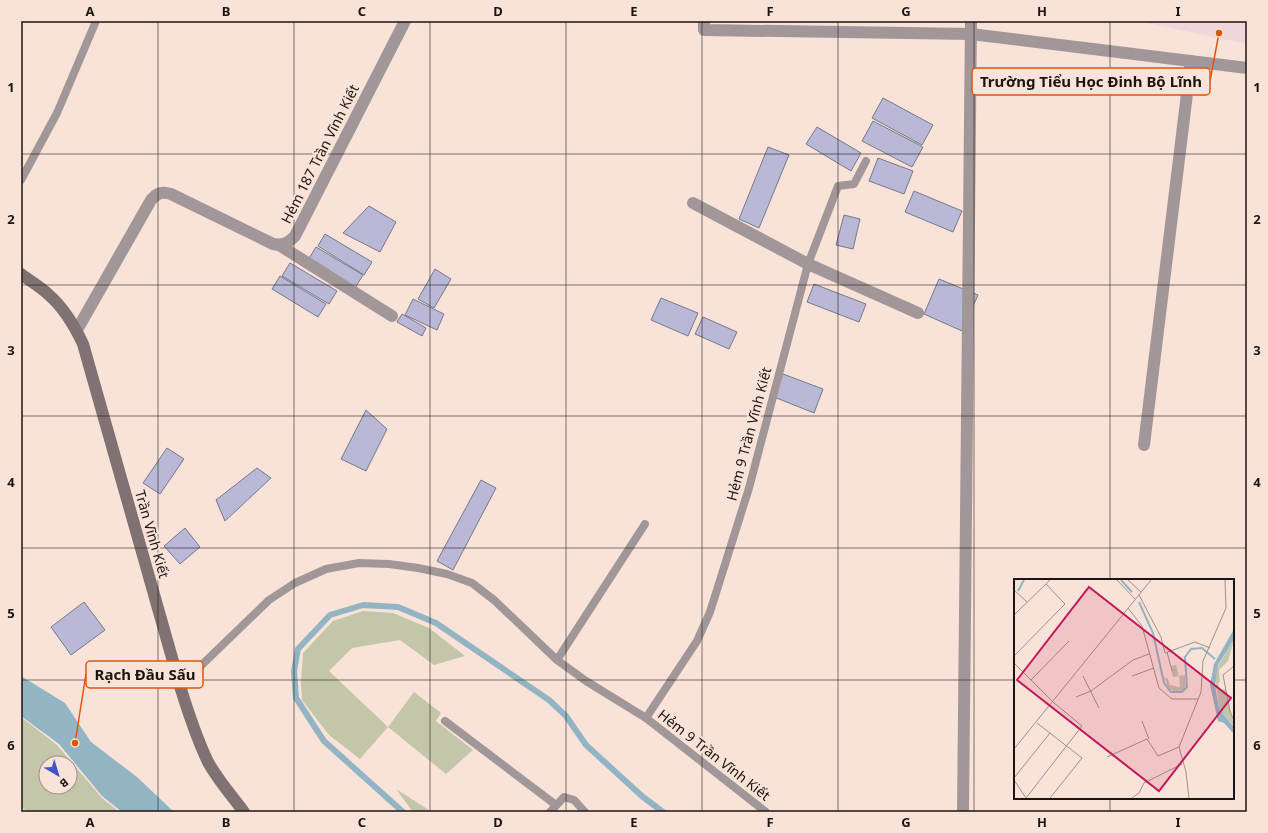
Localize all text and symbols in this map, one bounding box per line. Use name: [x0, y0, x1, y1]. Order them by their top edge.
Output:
text: A: [86, 2, 95, 20]
text: B: [222, 2, 230, 20]
text: C: [358, 2, 366, 20]
text: D: [493, 2, 503, 20]
text: E: [630, 2, 638, 20]
text: F: [766, 2, 774, 20]
text: G: [901, 2, 911, 20]
text: H: [1037, 2, 1047, 20]
text: I: [1175, 2, 1181, 20]
callout: Trường Tiểu Học Đinh Bộ Lĩnh: [972, 68, 1210, 95]
text: Trường Tiểu Học Đinh Bộ Lĩnh: [980, 71, 1202, 91]
text: 1: [7, 78, 15, 96]
text: 1: [1253, 78, 1261, 96]
street label: Hẻm 187 Trần Vĩnh Kiết: [276, 81, 363, 227]
text: 2: [7, 210, 15, 228]
text: 2: [1253, 210, 1261, 228]
text: 3: [7, 341, 15, 359]
text: 3: [1253, 341, 1261, 359]
street label: Hẻm 9 Trần Vĩnh Kiết: [722, 365, 775, 503]
text: 4: [7, 473, 15, 491]
text: 4: [1253, 473, 1261, 491]
street label: Trần Vĩnh Kiết: [131, 488, 174, 580]
inset map: [1014, 579, 1234, 799]
text: 5: [7, 604, 15, 622]
text: 5: [1253, 604, 1261, 622]
callout: Rạch Đầu Sấu: [86, 661, 203, 688]
text: Rạch Đầu Sấu: [95, 664, 195, 684]
street label: Hẻm 9 Trần Vĩnh Kiết: [654, 705, 774, 804]
text: 6: [7, 736, 15, 754]
text: 6: [1253, 736, 1261, 754]
north arrow: [38, 755, 78, 795]
text: B: [57, 775, 72, 791]
text: A: [86, 813, 95, 831]
text: B: [222, 813, 230, 831]
text: C: [358, 813, 366, 831]
text: D: [493, 813, 503, 831]
text: E: [630, 813, 638, 831]
text: F: [766, 813, 774, 831]
text: G: [901, 813, 911, 831]
text: H: [1037, 813, 1047, 831]
text: I: [1175, 813, 1181, 831]

